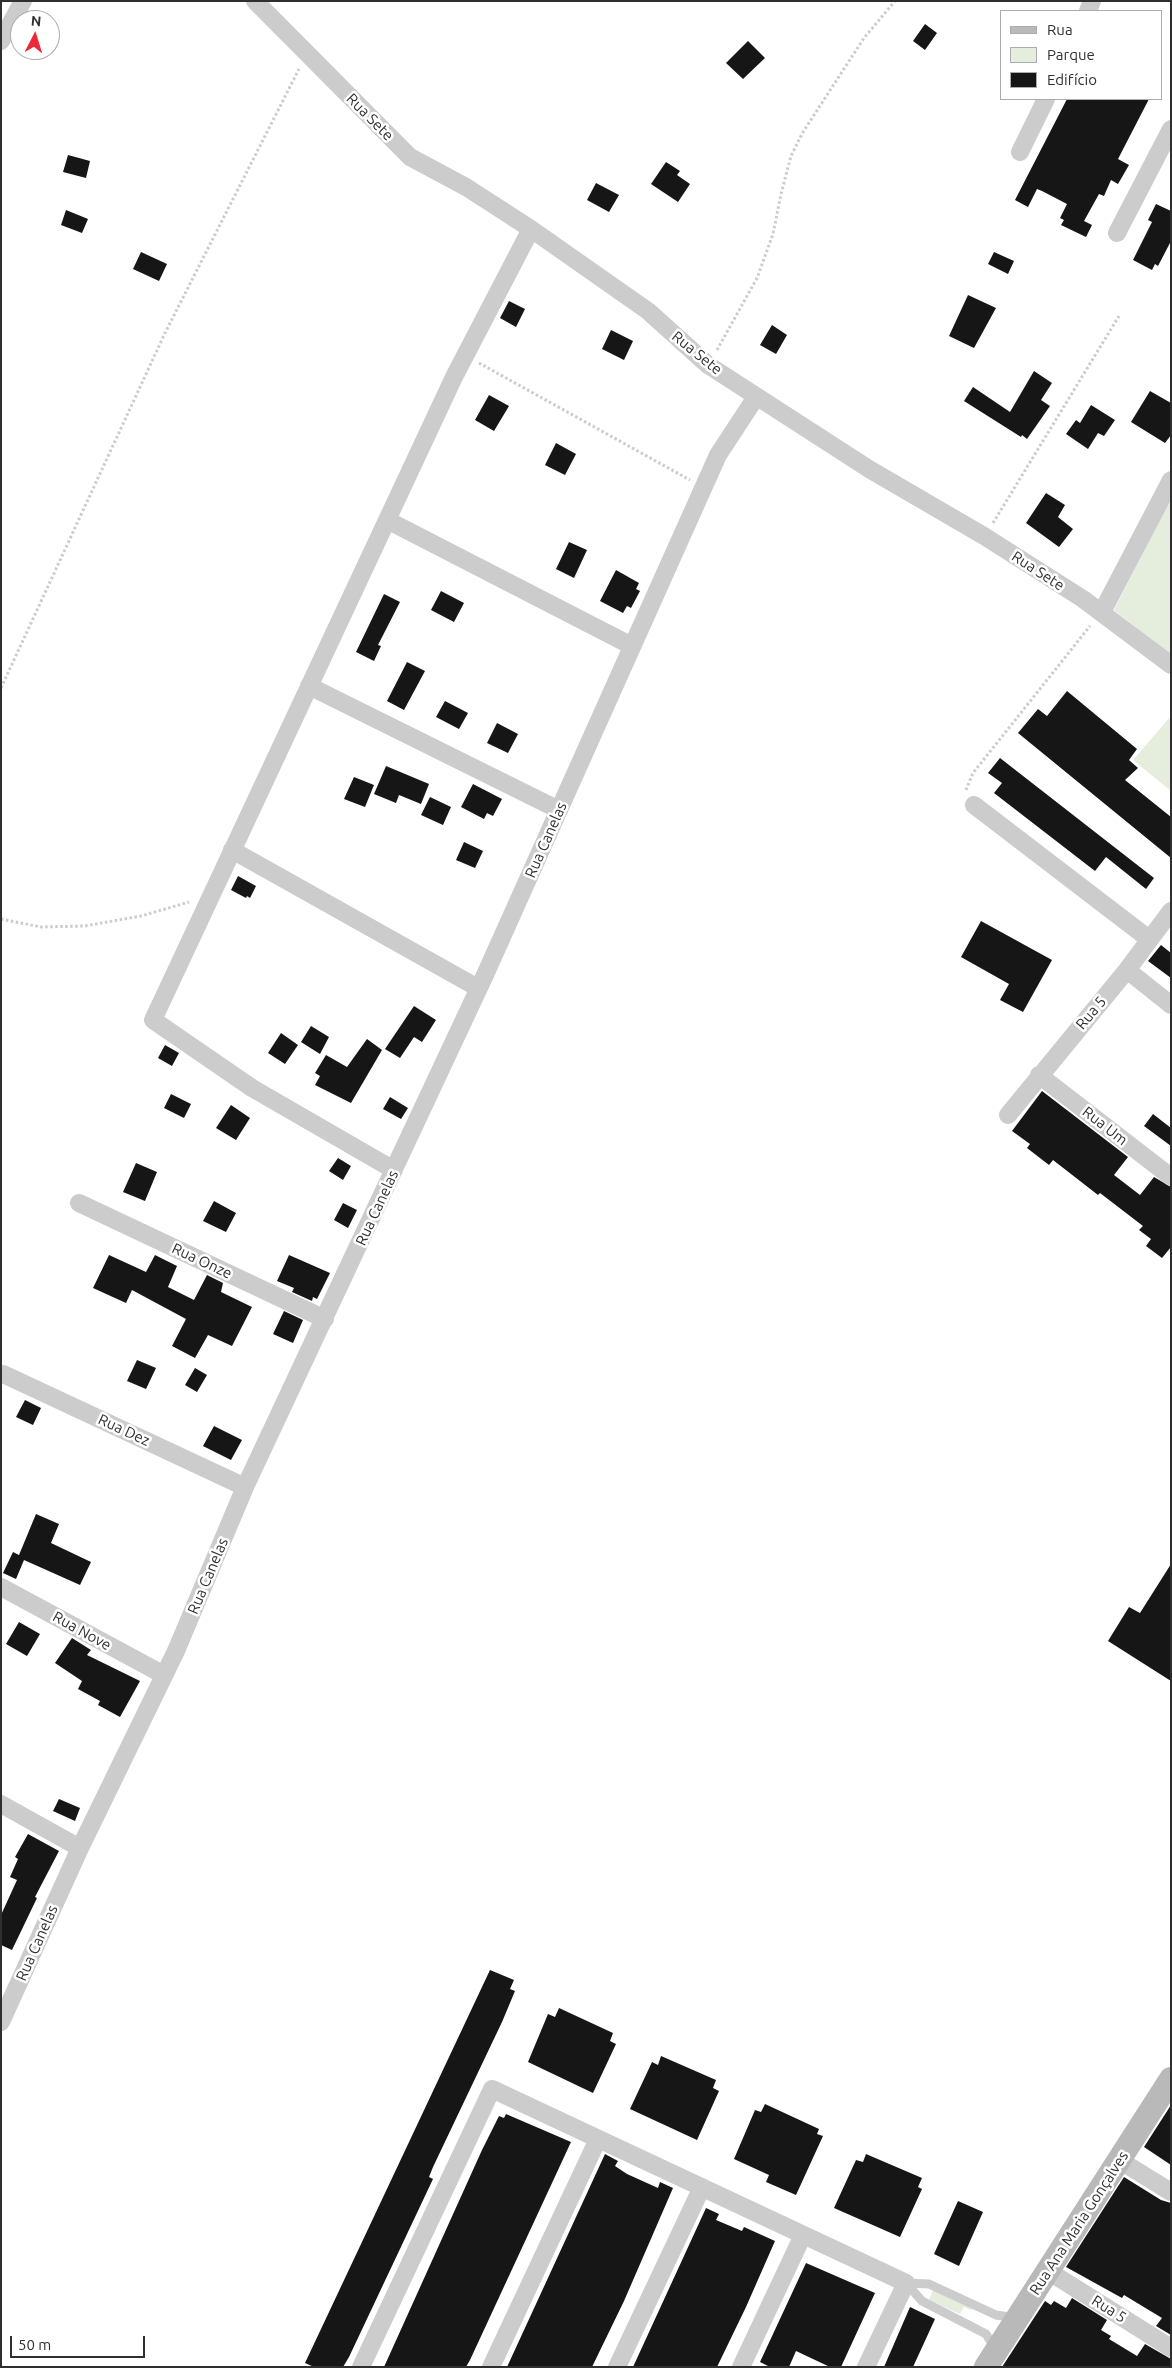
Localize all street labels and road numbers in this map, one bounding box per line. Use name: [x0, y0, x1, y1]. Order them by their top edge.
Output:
street label: Rua Sete: [343, 90, 397, 144]
street label: Rua Sete: [668, 327, 726, 379]
street label: Rua Sete: [1008, 547, 1068, 595]
street label: Rua Canelas: [521, 799, 571, 881]
street label: Rua 5: [1072, 993, 1110, 1033]
street label: Rua Um: [1079, 1103, 1131, 1149]
street label: Rua Canelas: [352, 1167, 402, 1249]
street label: Rua Onze: [169, 1239, 235, 1283]
street label: Rua Dez: [95, 1410, 153, 1450]
street label: Rua Canelas: [184, 1535, 232, 1617]
street label: Rua Nove: [50, 1608, 114, 1654]
street label: Rua Canelas: [12, 1902, 62, 1984]
street label: Rua Ana Maria Gonçalves: [1026, 2148, 1132, 2298]
street label: Rua 5: [1088, 2291, 1130, 2327]

